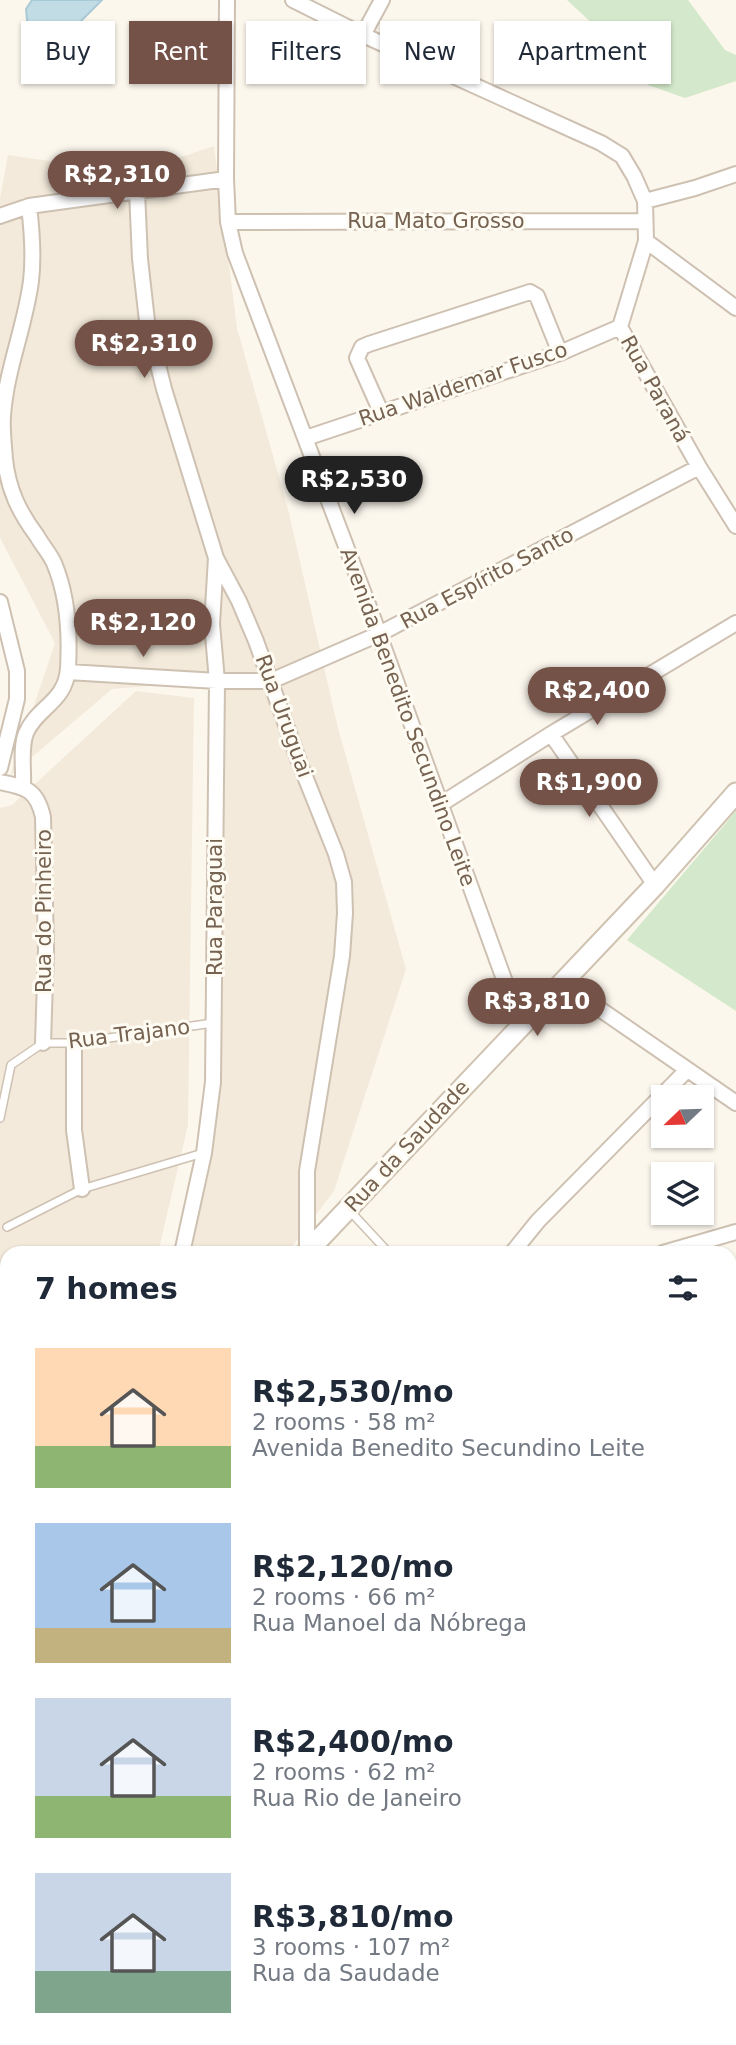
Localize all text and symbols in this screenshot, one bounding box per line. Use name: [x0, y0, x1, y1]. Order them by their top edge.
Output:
chip: Buy: [21, 21, 115, 84]
chip: Rent: [129, 21, 232, 84]
chip: Filters: [246, 21, 366, 84]
chip: New: [380, 21, 480, 84]
chip: Apartment: [494, 21, 671, 84]
pin: R$2,310: [52, 152, 182, 211]
text: R$2,310: [64, 161, 170, 187]
street label: Rua Mato Grosso: [347, 209, 525, 233]
pin: R$2,310: [79, 320, 209, 380]
text: R$2,310: [91, 330, 197, 356]
street label: Rua Paraná: [616, 331, 694, 447]
street label: Rua Waldemar Fusco: [356, 337, 570, 431]
pin: R$2,530: [289, 456, 419, 516]
text: R$2,530: [301, 466, 407, 492]
street label: Rua Espírito Santo: [396, 522, 578, 634]
street label: Avenida Benedito Secundino Leite: [335, 544, 481, 890]
pin: R$2,120: [78, 600, 208, 659]
text: R$2,120: [90, 609, 196, 635]
street label: Rua Uruguai: [251, 651, 317, 781]
pin: R$2,400: [532, 668, 662, 727]
text: R$2,400: [544, 677, 650, 703]
pin: R$1,900: [524, 760, 654, 819]
text: R$1,900: [536, 769, 642, 795]
street label: Rua do Pinheiro: [32, 829, 56, 993]
street label: Rua Paraguai: [203, 838, 227, 976]
pin: R$3,810: [472, 978, 602, 1038]
text: R$3,810: [484, 988, 590, 1014]
street label: Rua Trajano: [67, 1015, 191, 1053]
street label: Rua da Saudade: [340, 1075, 474, 1217]
north arrow: [651, 1085, 714, 1148]
map controls: [651, 1085, 714, 1225]
button: layers: [651, 1162, 714, 1225]
icon: filters: [664, 1269, 702, 1307]
text: 7 homes: [35, 1271, 178, 1306]
text: R$2,530/mo: [252, 1374, 454, 1409]
icon: home: [91, 1376, 175, 1460]
text: 2 rooms · 58 m²: [252, 1409, 436, 1435]
text: Avenida Benedito Secundino Leite: [252, 1435, 645, 1461]
text: R$2,120/mo: [252, 1549, 454, 1584]
icon: home: [91, 1551, 175, 1635]
text: 2 rooms · 66 m²: [252, 1584, 436, 1610]
text: Rua Manoel da Nóbrega: [252, 1610, 527, 1636]
text: R$2,400/mo: [252, 1724, 454, 1759]
icon: home: [91, 1726, 175, 1810]
text: 2 rooms · 62 m²: [252, 1759, 436, 1785]
text: Rua Rio de Janeiro: [252, 1785, 462, 1811]
text: R$3,810/mo: [252, 1899, 454, 1934]
icon: home: [91, 1901, 175, 1985]
text: 3 rooms · 107 m²: [252, 1934, 450, 1960]
text: Rua da Saudade: [252, 1960, 440, 1986]

